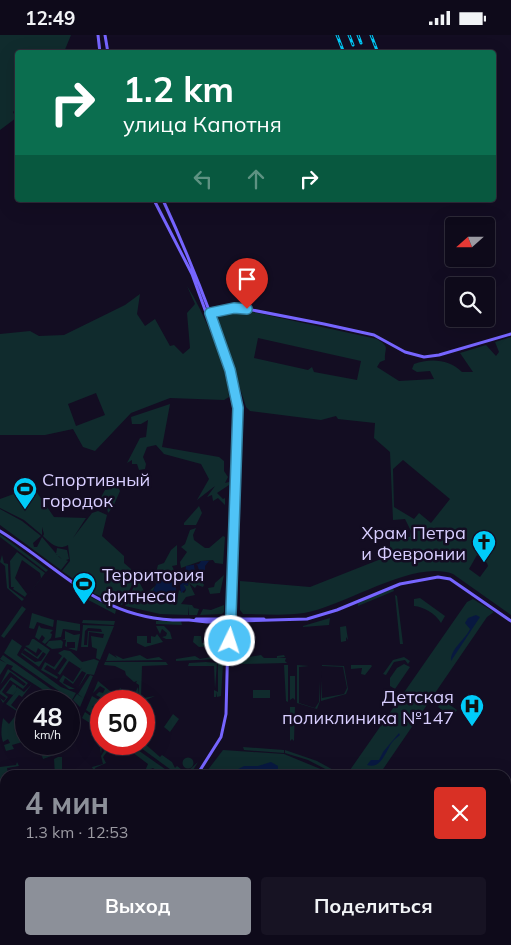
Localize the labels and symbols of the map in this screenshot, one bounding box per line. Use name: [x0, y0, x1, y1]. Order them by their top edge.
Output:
north arrow: [445, 217, 495, 267]
pin: [226, 258, 268, 309]
place label: Спортивный городок: [42, 468, 150, 512]
sports icon: Спортивный городок: [12, 476, 38, 510]
place label: Храм Петра и Февронии: [361, 521, 466, 565]
church icon: Храм Петра и Февронии: [471, 529, 497, 563]
place label: Территория фитнеса: [102, 563, 204, 607]
sports icon: Территория фитнеса: [71, 571, 97, 605]
position arrow: [203, 614, 255, 666]
place label: Детская поликлиника №147: [282, 685, 454, 729]
speed limit sign: 50: [90, 690, 155, 755]
hospital icon: Детская поликлиника №147: [459, 693, 485, 727]

